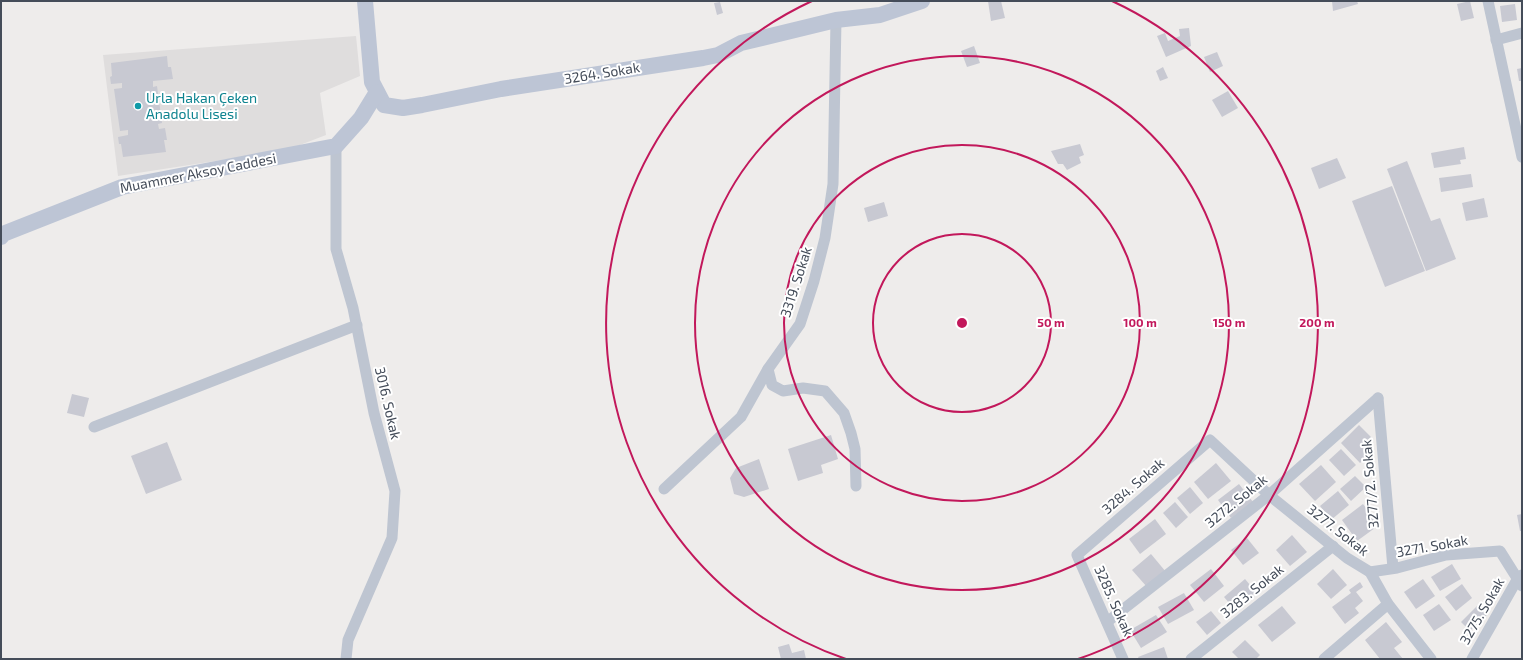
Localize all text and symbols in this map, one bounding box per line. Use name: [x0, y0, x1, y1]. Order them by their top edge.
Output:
street label: 3264. Sokak: [563, 58, 641, 87]
place label: Urla Hakan Çeken Anadolu Lisesi: [146, 89, 257, 122]
marker: Urla Hakan Çeken Anadolu Lisesi: [133, 101, 143, 111]
street label: Muammer Aksoy Caddesi: [118, 149, 278, 196]
street label: 3319. Sokak: [776, 244, 815, 319]
text: 50 m: [1037, 315, 1065, 329]
text: 100 m: [1123, 315, 1157, 329]
text: 150 m: [1213, 315, 1245, 329]
text: 200 m: [1299, 315, 1335, 329]
centre of rings: [955, 316, 969, 330]
street label: 3016. Sokak: [372, 365, 405, 441]
street label: 3277/2. Sokak: [1357, 439, 1382, 529]
street label: 3284. Sokak: [1098, 454, 1167, 517]
street label: 3272. Sokak: [1201, 470, 1270, 531]
street label: 3277. Sokak: [1304, 500, 1372, 559]
street label: 3271. Sokak: [1395, 531, 1469, 560]
street label: 3283. Sokak: [1217, 560, 1287, 621]
street label: 3285. Sokak: [1091, 563, 1138, 639]
street label: 3275. Sokak: [1456, 574, 1508, 647]

